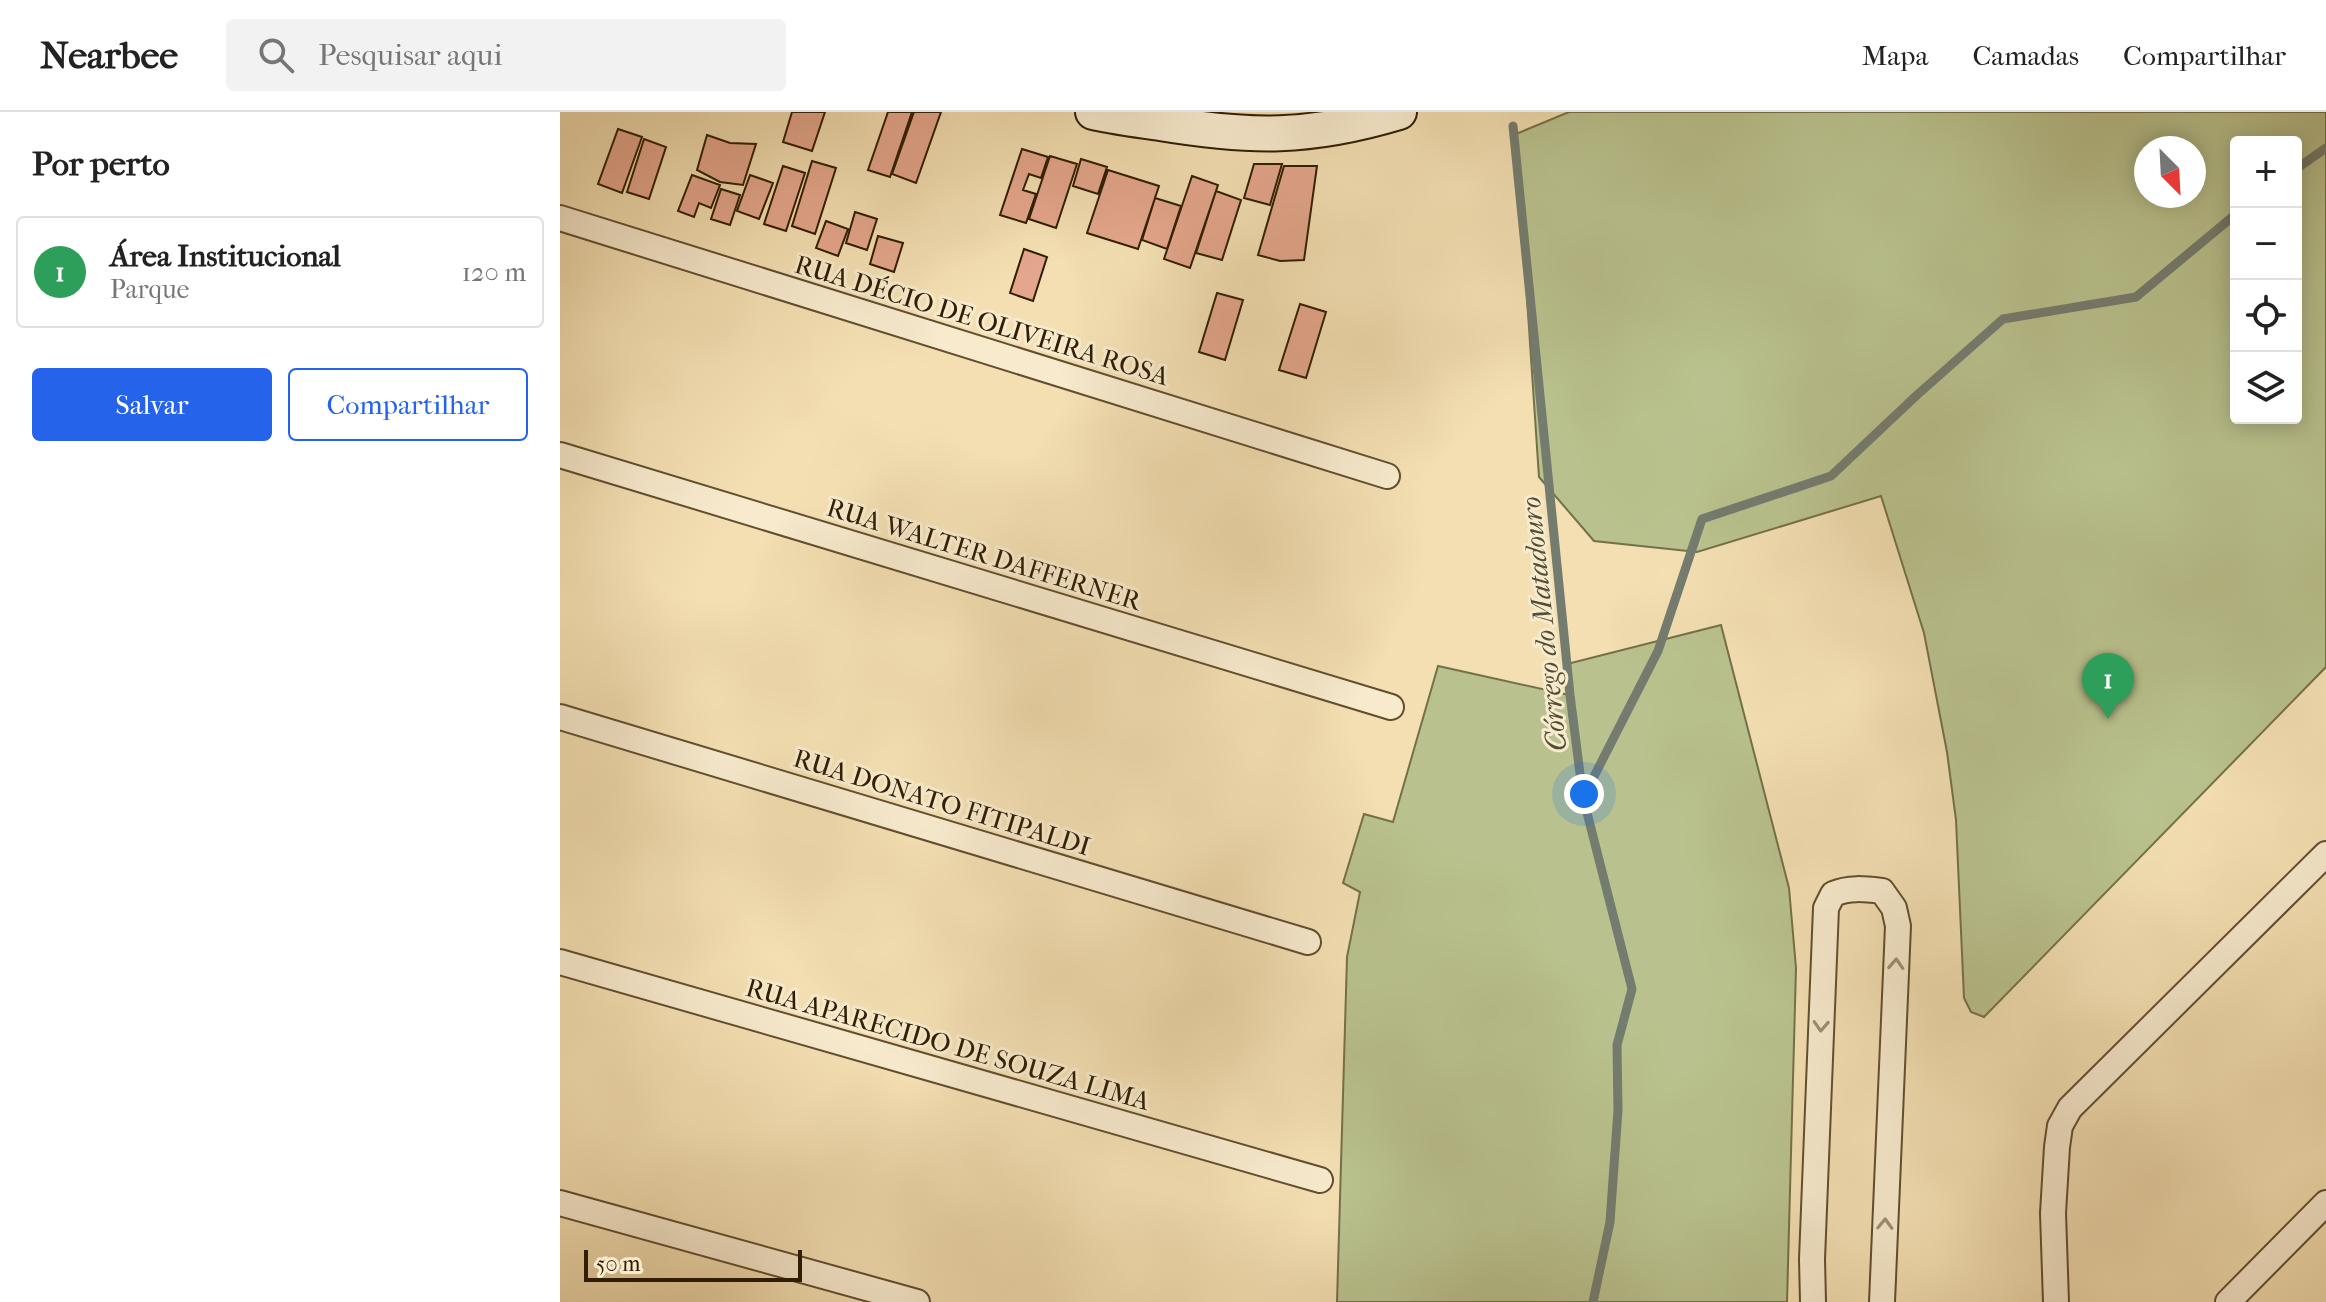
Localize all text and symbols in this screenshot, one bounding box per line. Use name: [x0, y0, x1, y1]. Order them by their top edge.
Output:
search box: [226, 19, 786, 91]
text: Nearbee: [40, 33, 178, 78]
icon: search: [254, 33, 298, 77]
text: Pesquisar aqui: [318, 38, 502, 73]
text: Mapa: [1862, 39, 1928, 72]
text: Camadas: [1972, 39, 2079, 72]
text: Compartilhar: [2123, 39, 2286, 72]
north arrow: [2134, 136, 2206, 208]
map controls: [2230, 136, 2302, 424]
button: +: [2230, 136, 2302, 208]
text: Por perto: [32, 144, 170, 184]
button: −: [2230, 208, 2302, 280]
text: Área Institucional: [110, 239, 341, 274]
street label: RUA DÉCIO DE OLIVEIRA ROSA: [791, 248, 1174, 393]
text: 1: [55, 257, 65, 288]
text: 120 m: [462, 257, 526, 288]
text: Parque: [110, 274, 189, 305]
button: locate: [2230, 280, 2302, 352]
button: layers: [2230, 352, 2302, 424]
button: Salvar: [32, 368, 272, 441]
button: Compartilhar: [288, 368, 528, 441]
street label: RUA WALTER DAFFERNER: [823, 492, 1146, 617]
water label: Córrego do Matadouro: [1514, 495, 1573, 753]
pin: 1: [2082, 653, 2134, 719]
street label: RUA DONATO FITIPALDI: [790, 743, 1094, 862]
your location: [1564, 774, 1604, 814]
one-way arrow: [1887, 957, 1904, 970]
street label: RUA APARECIDO DE SOUZA LIMA: [742, 972, 1154, 1117]
one-way arrow: [1813, 1020, 1830, 1033]
one-way arrow: [1876, 1217, 1893, 1230]
scale bar: [584, 1246, 802, 1282]
text: 50 m: [596, 1251, 641, 1277]

